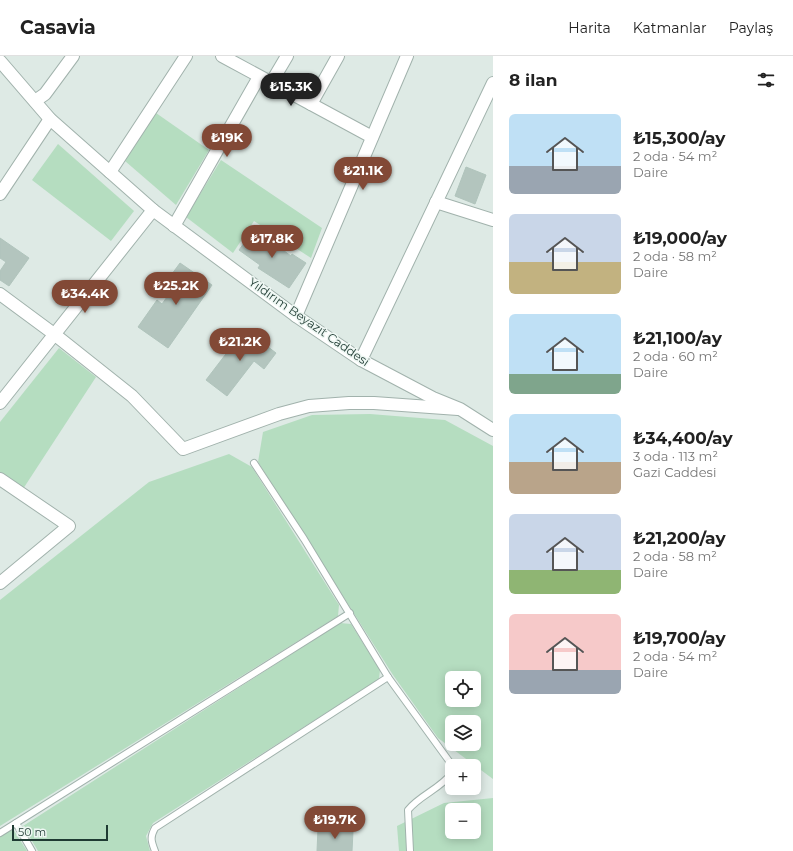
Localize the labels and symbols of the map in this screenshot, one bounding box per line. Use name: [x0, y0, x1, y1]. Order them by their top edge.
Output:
pin: ₺15.3K: [258, 73, 324, 107]
pin: ₺19K: [203, 124, 251, 158]
pin: ₺21.1K: [330, 157, 396, 191]
pin: ₺17.8K: [239, 225, 305, 259]
pin: ₺25.2K: [143, 272, 209, 306]
street label: Yıldırım Beyazıt Caddesi: [246, 274, 373, 369]
pin: ₺34.4K: [52, 280, 118, 314]
pin: ₺21.2K: [207, 328, 273, 362]
pin: ₺19.7K: [302, 806, 368, 840]
scale bar: [12, 823, 108, 842]

